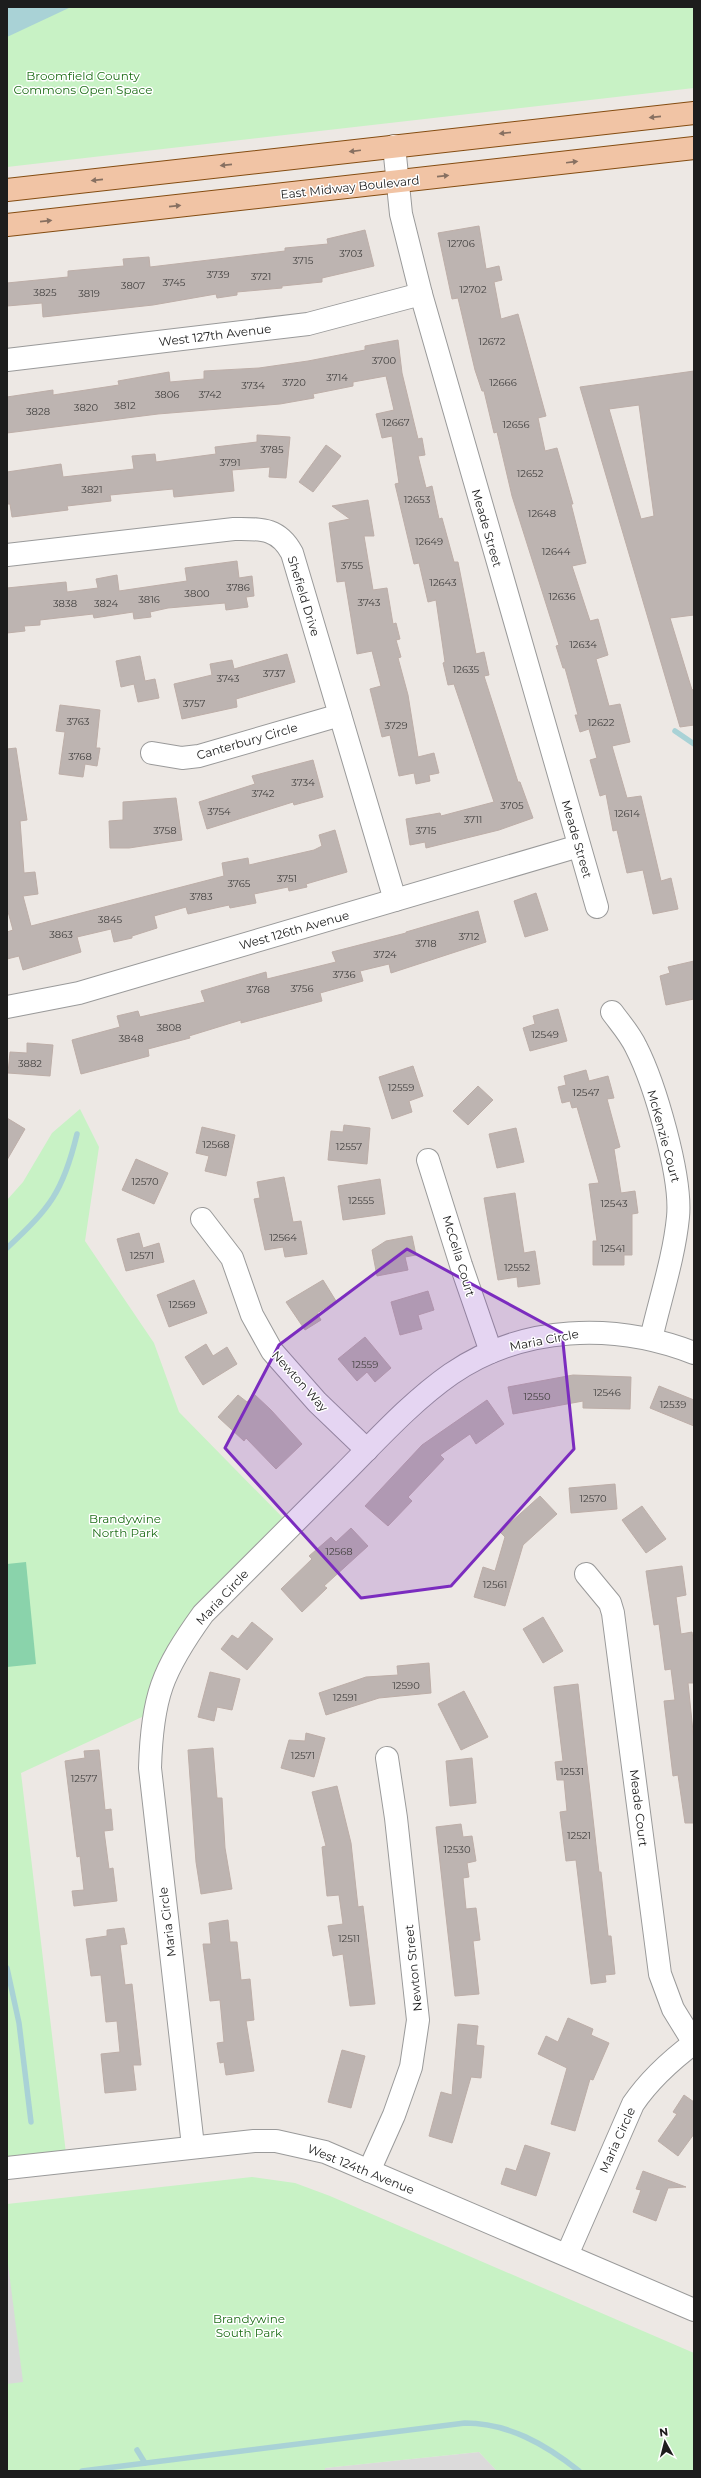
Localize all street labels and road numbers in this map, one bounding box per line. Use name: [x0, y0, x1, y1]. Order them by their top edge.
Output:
street label: East Midway Boulevard: [280, 172, 420, 202]
street label: West 127th Avenue: [158, 321, 272, 349]
street label: Meade Street: [469, 487, 505, 569]
street label: Shefield Drive: [285, 554, 323, 638]
street label: Canterbury Circle: [195, 719, 299, 763]
street label: Meade Street: [559, 798, 595, 880]
street label: West 126th Avenue: [237, 907, 351, 953]
street label: McKenzie Court: [644, 1088, 684, 1184]
street label: McCella Court: [440, 1214, 478, 1299]
street label: Maria Circle: [508, 1326, 580, 1354]
street label: Newton Way: [269, 1347, 332, 1415]
street label: Maria Circle: [193, 1566, 251, 1628]
street label: Meade Court: [627, 1768, 651, 1848]
street label: Maria Circle: [155, 1886, 179, 1958]
street label: Newton Street: [401, 1924, 425, 2012]
street label: Maria Circle: [596, 2105, 638, 2175]
street label: West 124th Avenue: [305, 2141, 417, 2197]

